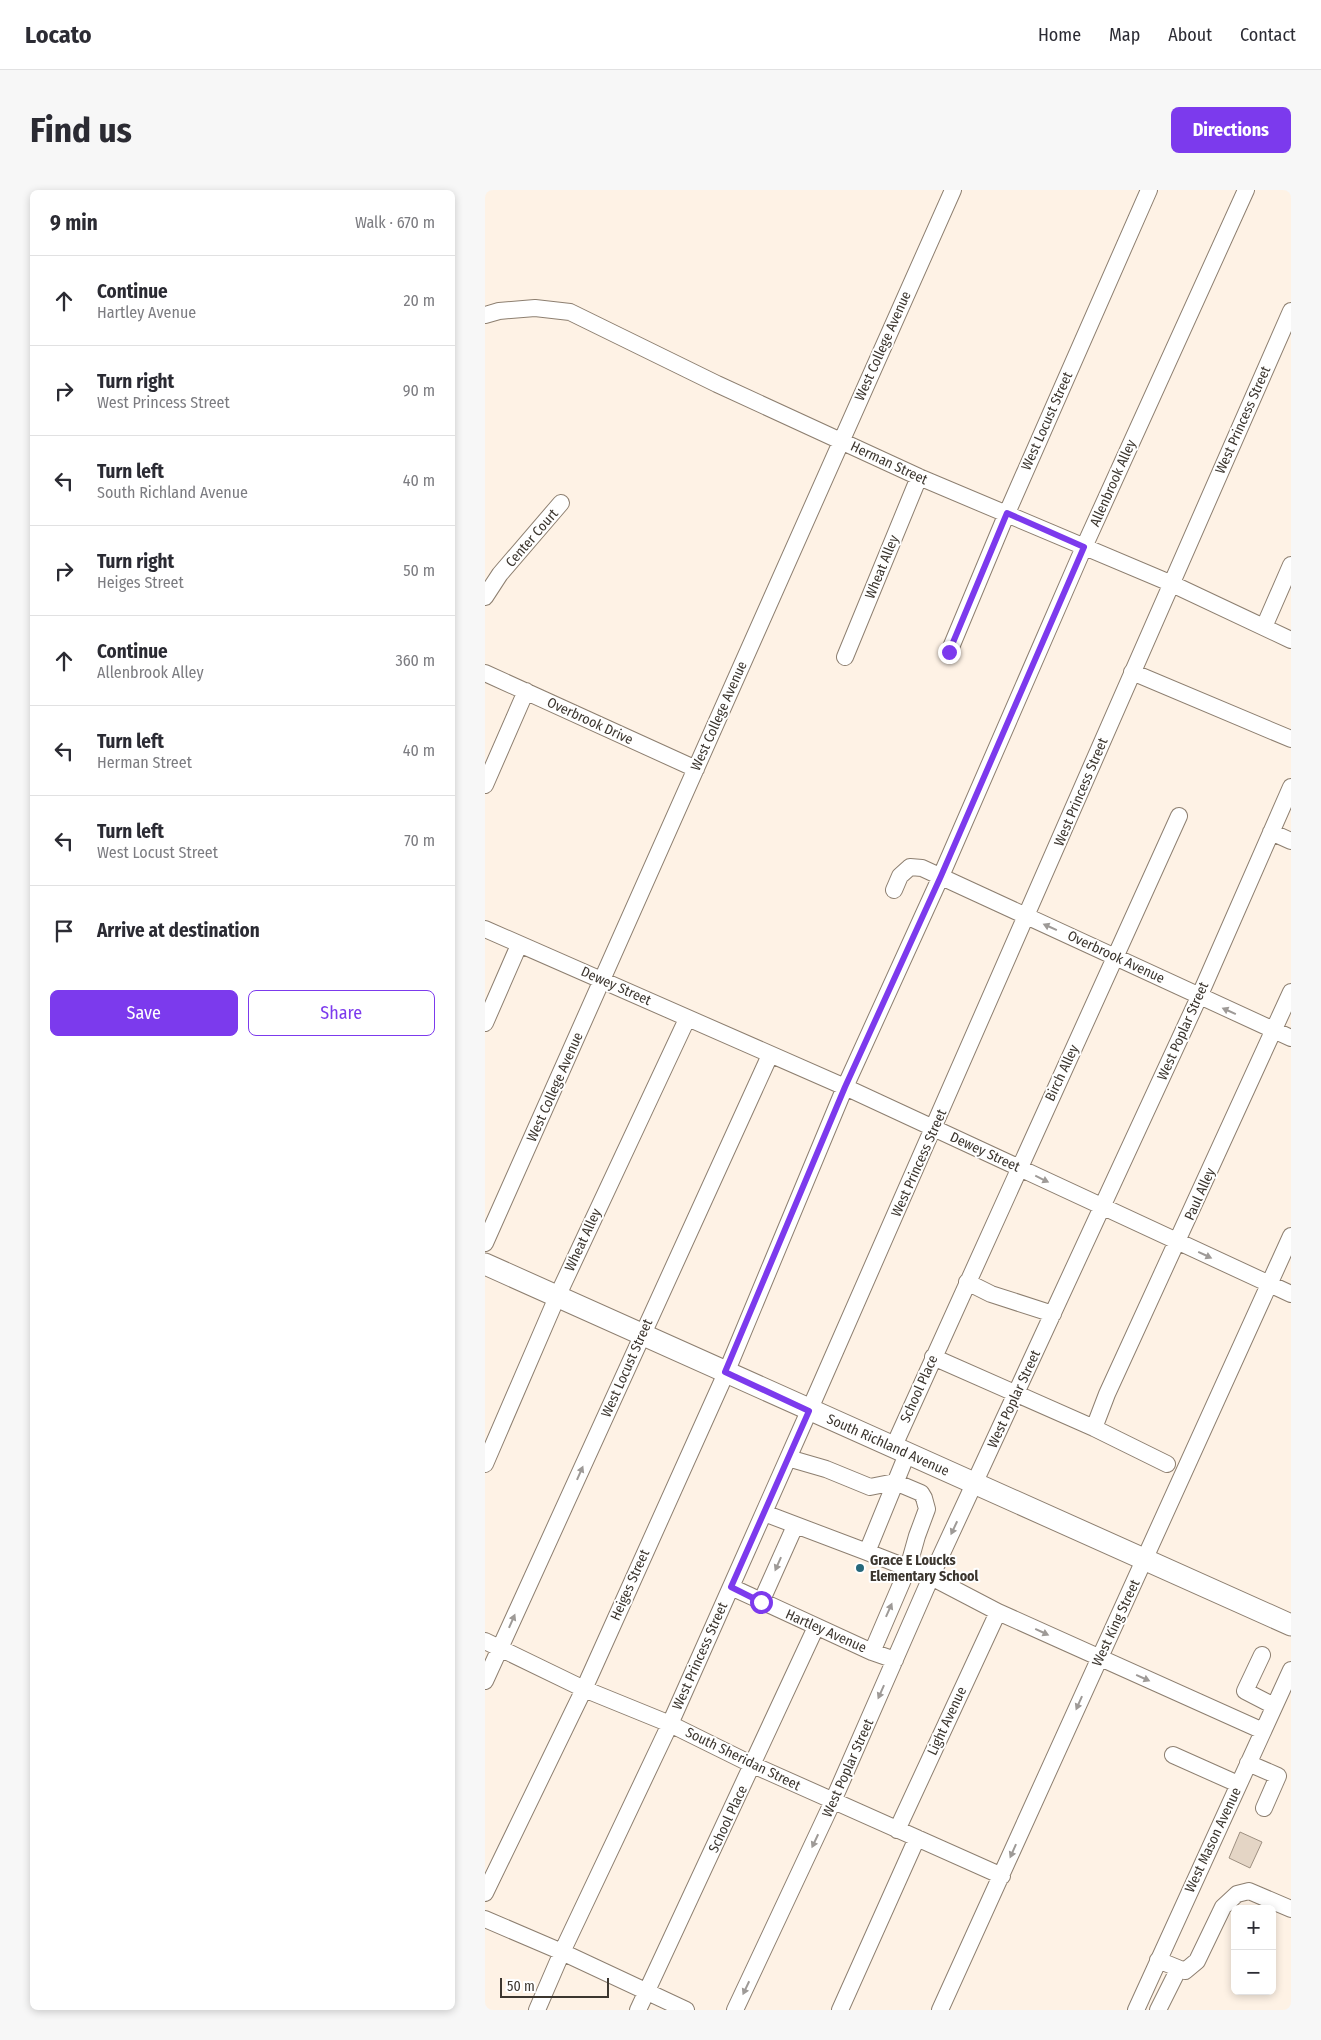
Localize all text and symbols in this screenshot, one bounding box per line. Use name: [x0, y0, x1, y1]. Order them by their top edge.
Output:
text: Locato: [25, 21, 91, 49]
text: Home: [1038, 24, 1081, 46]
text: Map: [1109, 24, 1140, 46]
text: About: [1168, 24, 1212, 46]
text: Contact: [1240, 24, 1296, 46]
button: Directions: [1171, 107, 1291, 153]
text: Find us: [30, 109, 132, 151]
text: 9 min: [50, 210, 98, 236]
text: Walk · 670 m: [355, 213, 435, 232]
text: Continue: [97, 280, 168, 303]
icon: ahead: [50, 287, 78, 315]
street label: West College Avenue: [851, 288, 915, 403]
text: 20 m: [404, 291, 435, 310]
text: Hartley Avenue: [97, 303, 196, 322]
street label: West Princess Street: [1212, 363, 1275, 476]
street label: West Locust Street: [1018, 369, 1076, 473]
text: Turn right: [97, 370, 174, 393]
icon: right: [50, 377, 78, 405]
text: 90 m: [403, 381, 435, 400]
text: West Princess Street: [97, 393, 230, 412]
street label: Allenbrook Alley: [1086, 436, 1140, 529]
street label: Herman Street: [848, 438, 931, 488]
text: Turn left: [97, 460, 164, 483]
icon: left: [50, 467, 78, 495]
text: 40 m: [403, 471, 435, 490]
text: South Richland Avenue: [97, 483, 248, 502]
street label: Center Court: [502, 505, 562, 571]
street label: Wheat Alley: [862, 532, 903, 601]
text: Turn right: [97, 550, 174, 573]
icon: right: [50, 557, 78, 585]
text: 50 m: [403, 561, 435, 580]
text: Heiges Street: [97, 573, 184, 592]
text: Continue: [97, 640, 168, 663]
route end: [938, 641, 961, 664]
icon: ahead: [50, 647, 78, 675]
text: 360 m: [395, 651, 435, 670]
street label: West College Avenue: [687, 658, 751, 773]
text: Allenbrook Alley: [97, 663, 204, 682]
street label: Overbrook Drive: [544, 694, 636, 748]
text: Turn left: [97, 730, 164, 753]
street label: West Princess Street: [1050, 735, 1112, 849]
icon: left: [50, 737, 78, 765]
text: 40 m: [403, 741, 435, 760]
text: Herman Street: [97, 753, 192, 772]
text: Turn left: [97, 820, 164, 843]
icon: left: [50, 827, 78, 855]
text: 70 m: [404, 831, 435, 850]
text: West Locust Street: [97, 843, 218, 862]
icon: arrive: [50, 917, 78, 945]
text: Arrive at destination: [97, 919, 260, 942]
one-way arrow: [1043, 922, 1057, 930]
street label: Overbrook Avenue: [1065, 927, 1167, 987]
street label: Dewey Street: [578, 963, 654, 1009]
street label: West Poplar Street: [1154, 979, 1212, 1083]
button: Save: [50, 990, 238, 1036]
button: Share: [248, 990, 435, 1036]
one-way arrow: [1222, 1006, 1236, 1014]
street label: West College Avenue: [523, 1029, 587, 1144]
street label: Birch Alley: [1042, 1041, 1083, 1104]
street label: West Princess Street: [888, 1106, 951, 1219]
street label: Dewey Street: [947, 1128, 1023, 1176]
street label: Paul Alley: [1181, 1164, 1219, 1223]
one-way arrow: [1035, 1175, 1049, 1183]
street label: Wheat Alley: [561, 1205, 605, 1274]
one-way arrow: [1198, 1252, 1212, 1260]
street label: West Locust Street: [598, 1316, 656, 1420]
street label: West Poplar Street: [984, 1347, 1044, 1451]
street label: School Place: [897, 1352, 942, 1426]
street label: South Richland Avenue: [824, 1410, 952, 1480]
one-way arrow: [576, 1466, 584, 1480]
one-way arrow: [950, 1521, 958, 1535]
street label: Heiges Street: [607, 1546, 653, 1623]
place label: Grace E Loucks Elementary School: [870, 1552, 979, 1585]
one-way arrow: [774, 1557, 782, 1571]
marker: Grace E Loucks Elementary School: [854, 1562, 866, 1574]
street label: West King Street: [1088, 1577, 1144, 1669]
route start: [750, 1591, 773, 1614]
street label: West Princess Street: [669, 1599, 732, 1712]
one-way arrow: [886, 1603, 894, 1617]
street label: Hartley Avenue: [783, 1606, 869, 1656]
one-way arrow: [509, 1614, 517, 1628]
one-way arrow: [1035, 1628, 1049, 1636]
one-way arrow: [1136, 1675, 1150, 1683]
street label: Light Avenue: [924, 1684, 970, 1758]
one-way arrow: [876, 1685, 884, 1700]
one-way arrow: [1075, 1696, 1083, 1710]
street label: West Poplar Street: [819, 1716, 877, 1820]
street label: South Sheridan Street: [683, 1724, 804, 1794]
street label: School Place: [705, 1783, 751, 1855]
street label: West Mason Avenue: [1181, 1785, 1245, 1895]
one-way arrow: [810, 1834, 818, 1848]
one-way arrow: [1009, 1844, 1017, 1858]
map controls: [1231, 1905, 1276, 1995]
button: +: [1231, 1905, 1276, 1950]
button: −: [1231, 1950, 1276, 1995]
scale bar: [500, 1975, 609, 1998]
text: 50 m: [507, 1978, 535, 1995]
one-way arrow: [741, 1981, 749, 1995]

